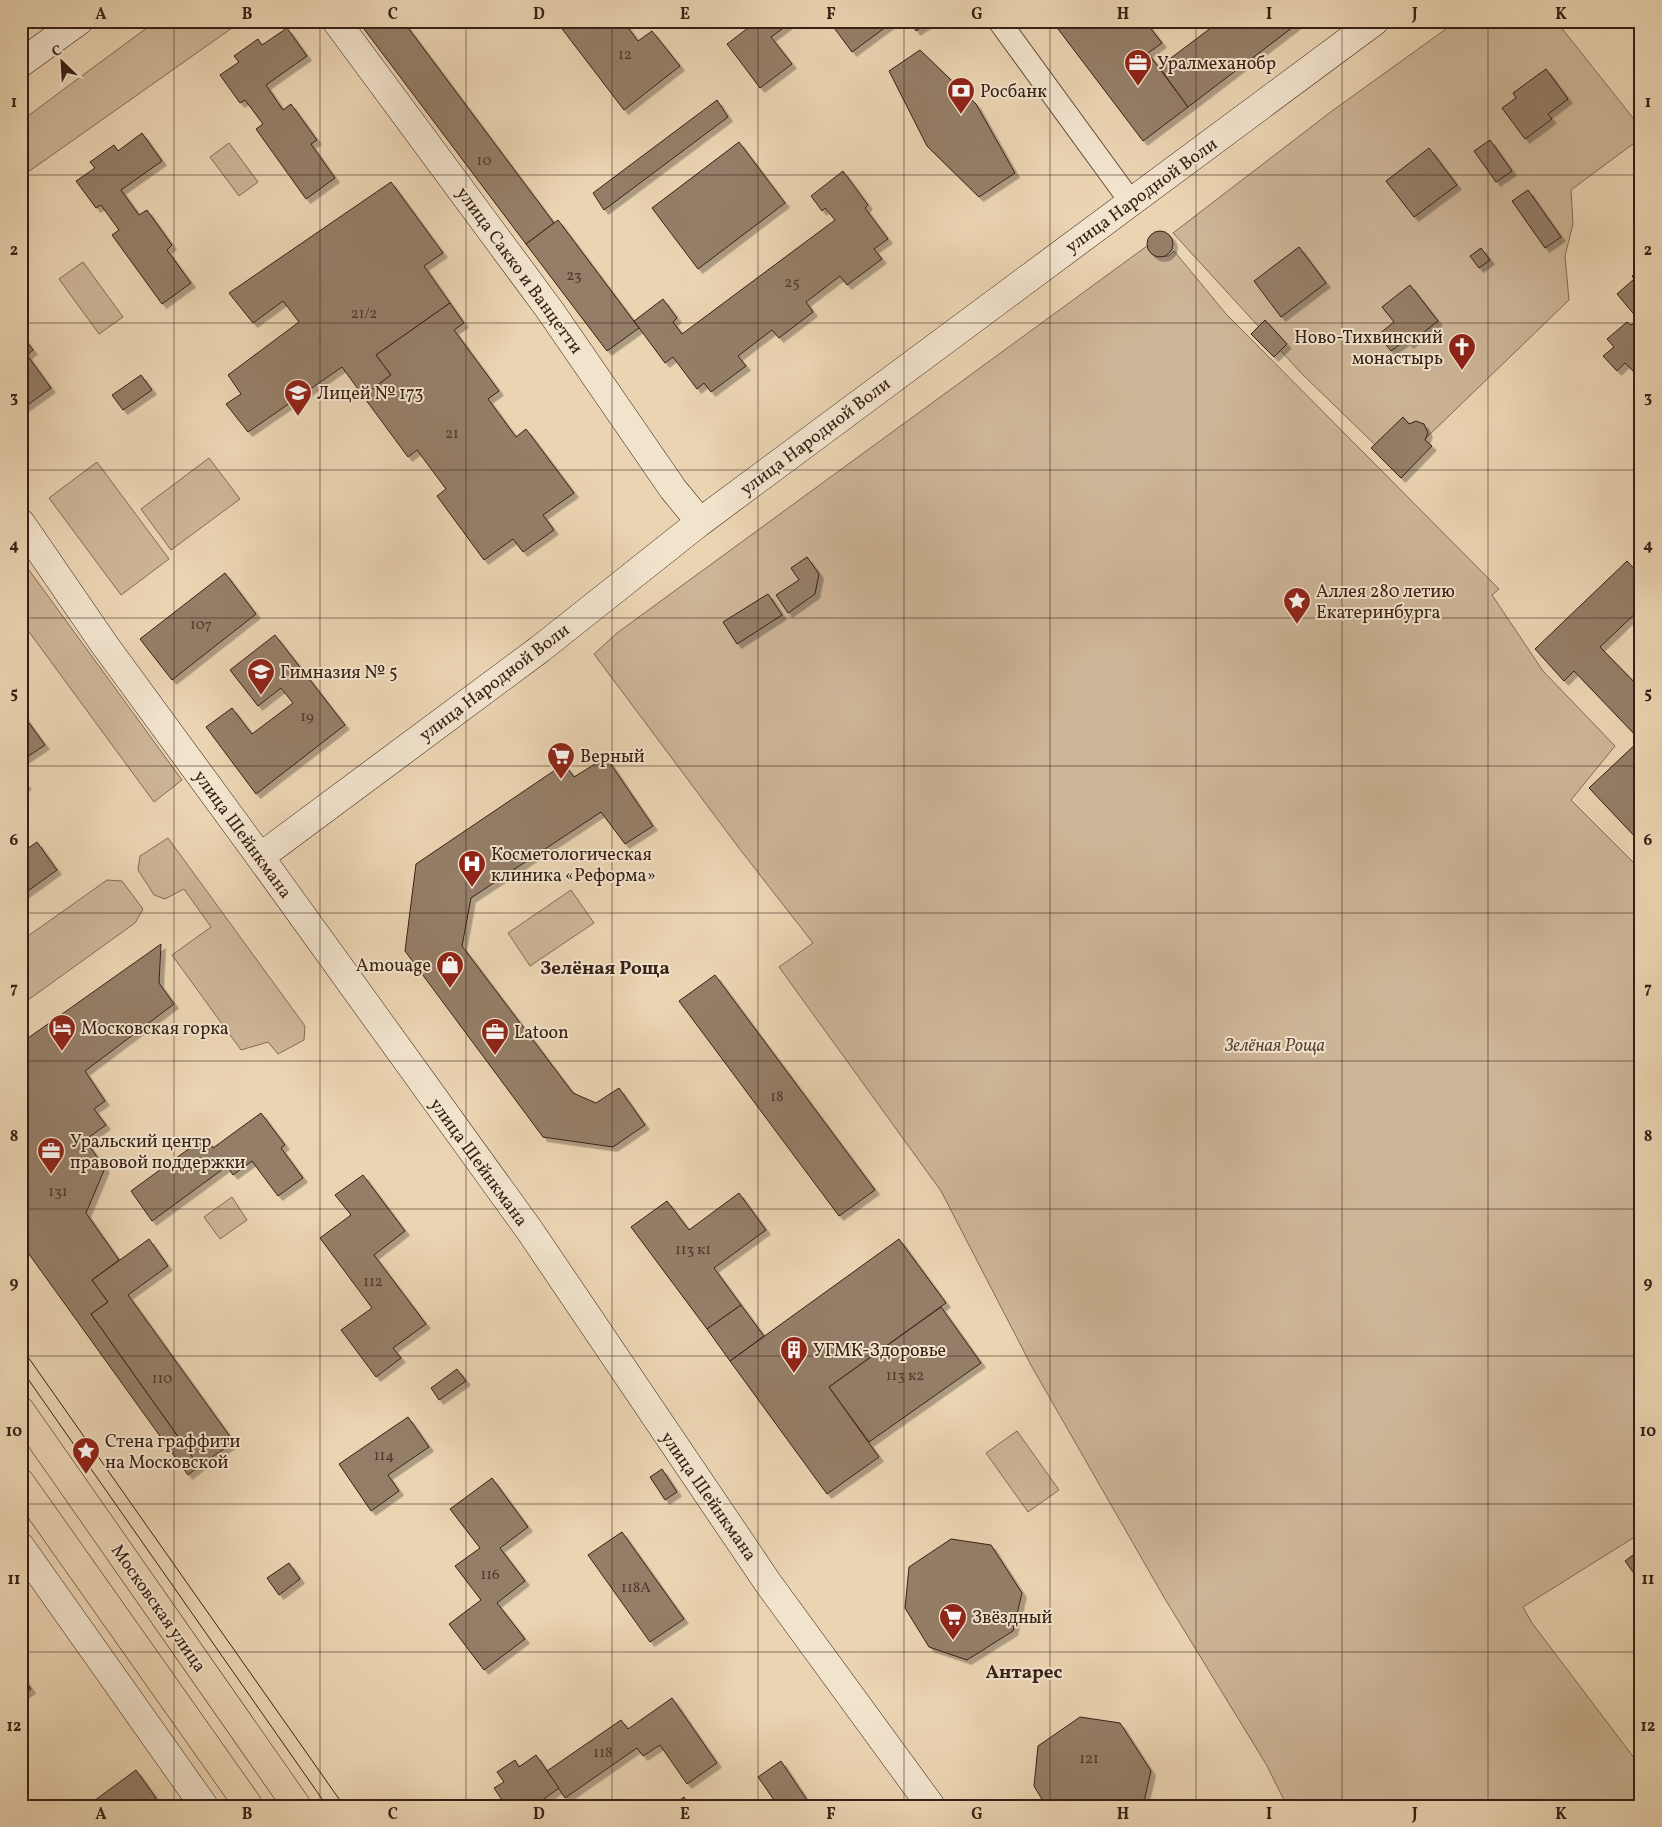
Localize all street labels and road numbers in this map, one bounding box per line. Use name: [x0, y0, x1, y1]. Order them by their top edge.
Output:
street label: улица Народной Воли: [1061, 132, 1223, 260]
street label: улица Сакко и Ванцетти: [450, 182, 588, 360]
street label: улица Народной Воли: [736, 372, 896, 502]
street label: улица Народной Воли: [415, 618, 575, 748]
street label: улица Шейнкмана: [187, 766, 297, 904]
street label: улица Шейнкмана: [423, 1094, 533, 1232]
street label: улица Шейнкмана: [654, 1427, 762, 1567]
street label: Московская улица: [104, 1540, 211, 1678]

